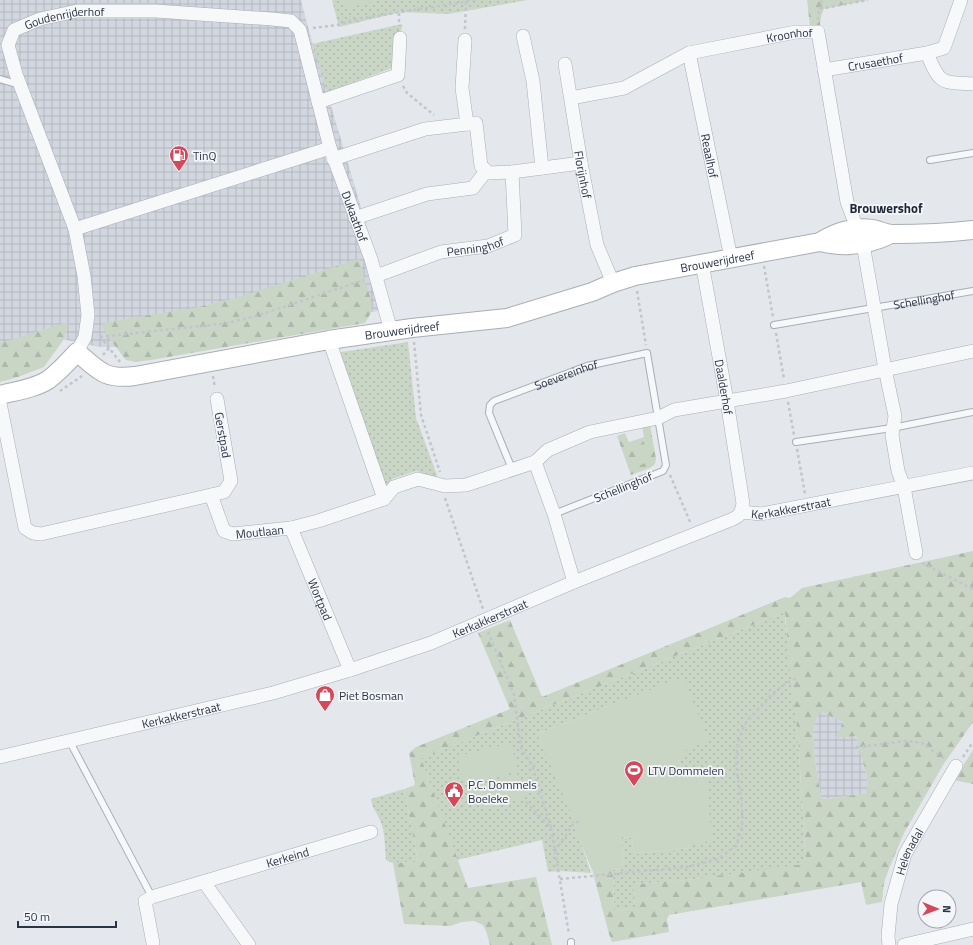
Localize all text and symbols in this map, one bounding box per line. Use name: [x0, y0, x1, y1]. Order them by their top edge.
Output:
street label: Goudenrijderhof: [21, 2, 104, 34]
street label: Kroonhof: [765, 23, 813, 47]
street label: Crusaethof: [846, 48, 904, 75]
street label: Reaalhof: [696, 132, 724, 180]
fuel station icon: TinQ: [168, 144, 190, 172]
place label: TinQ: [193, 146, 216, 165]
street label: Florijnhof: [570, 149, 597, 200]
street label: Dukaathof: [337, 188, 373, 244]
district label: Brouwershof: [849, 198, 923, 218]
street label: Penninghof: [445, 231, 507, 261]
street label: Brouwerijdreef: [679, 245, 756, 277]
street label: Schellinghof: [892, 285, 956, 314]
street label: Brouwerijdreef: [363, 316, 440, 344]
street label: Soevereinhof: [531, 354, 599, 395]
street label: Daalderhof: [710, 358, 739, 416]
street label: Gerstpad: [210, 411, 236, 459]
street label: Schellinghof: [591, 467, 655, 507]
street label: Kerkakkerstraat: [750, 491, 833, 524]
street label: Moutlaan: [235, 519, 285, 543]
street label: Wortpad: [303, 575, 338, 623]
street label: Kerkakkerstraat: [449, 593, 531, 642]
shop icon: Piet Bosman: [314, 684, 336, 712]
place label: Piet Bosman: [339, 686, 403, 705]
street label: Kerkakkerstraat: [140, 696, 223, 733]
sports icon: LTV Dommelen: [623, 759, 645, 787]
place label: LTV Dommelen: [648, 761, 724, 780]
place label: P.C. Dommels Boeleke: [468, 775, 537, 808]
public building icon: P.C. Dommels Boeleke: [443, 780, 465, 808]
street label: Helenadal: [890, 824, 928, 877]
street label: Kerkeind: [264, 841, 311, 872]
north arrow: [917, 889, 957, 929]
scale bar: [18, 903, 116, 929]
text: N: [939, 905, 955, 913]
text: 50 m: [24, 907, 50, 926]

